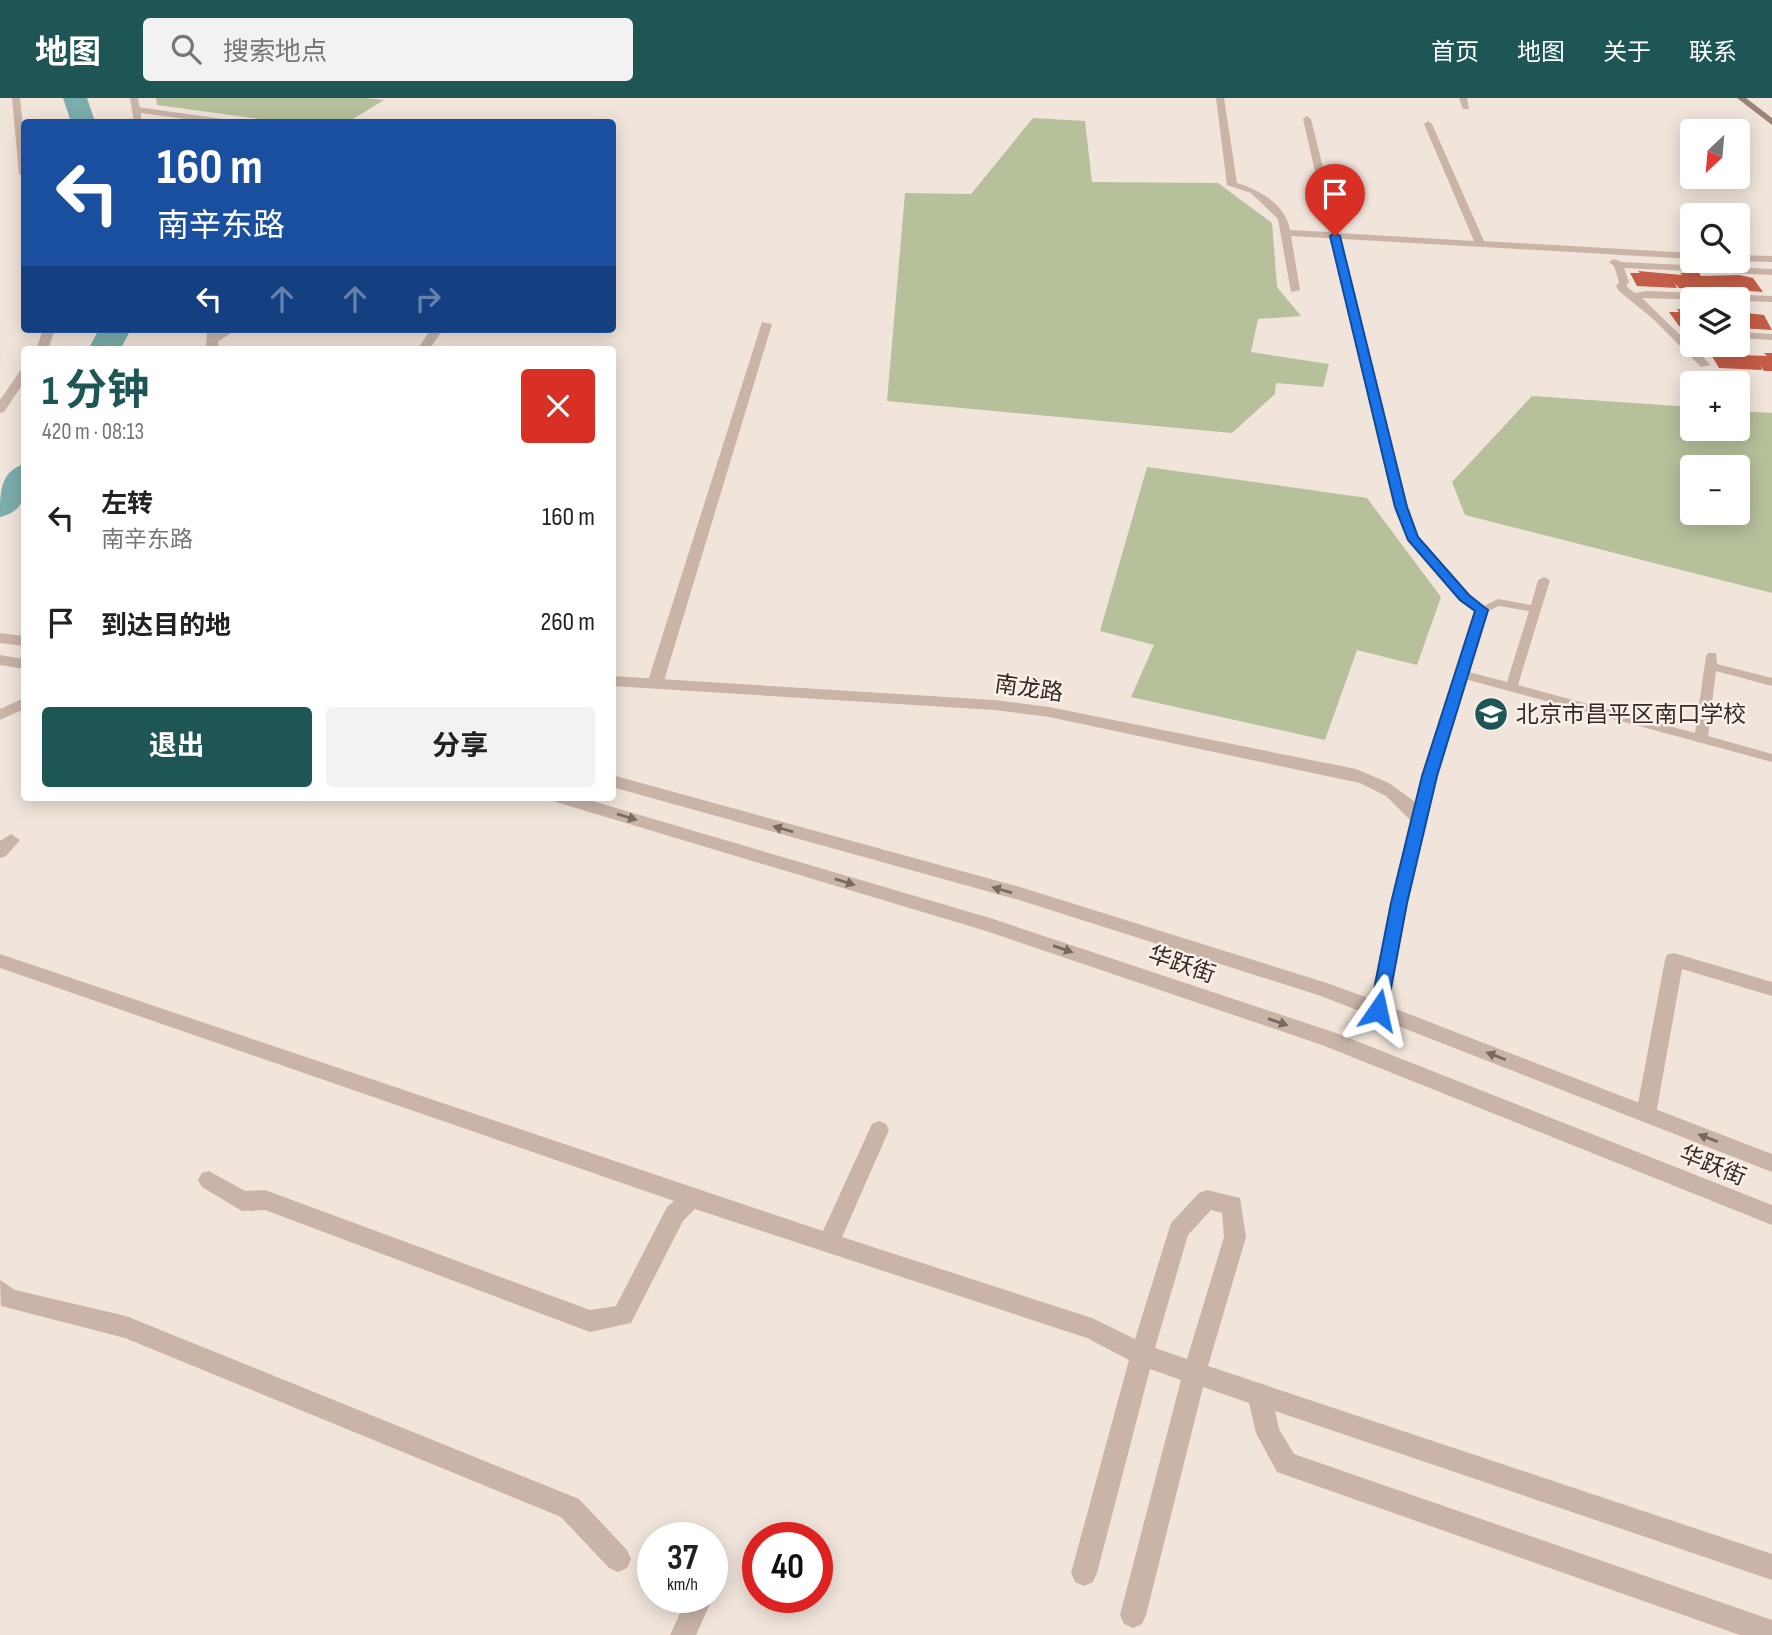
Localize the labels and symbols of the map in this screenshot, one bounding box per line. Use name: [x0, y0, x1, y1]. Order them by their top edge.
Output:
north arrow: [1680, 119, 1750, 189]
pin: [1305, 164, 1365, 236]
street label: 南龙路: [993, 670, 1065, 708]
school or university icon: 北京市昌平区南口学校: [1472, 695, 1510, 733]
place label: 北京市昌平区南口学校: [1516, 701, 1746, 729]
one-way arrow: [617, 813, 638, 823]
one-way arrow: [772, 823, 793, 833]
one-way arrow: [835, 877, 857, 888]
one-way arrow: [992, 884, 1013, 894]
street label: 华跃街: [1144, 940, 1219, 989]
one-way arrow: [1052, 944, 1073, 955]
position arrow: [1341, 973, 1415, 1047]
one-way arrow: [1268, 1017, 1289, 1028]
one-way arrow: [1486, 1050, 1507, 1061]
one-way arrow: [1698, 1133, 1719, 1144]
street label: 华跃街: [1675, 1140, 1750, 1192]
speed limit sign: 40: [742, 1522, 833, 1613]

